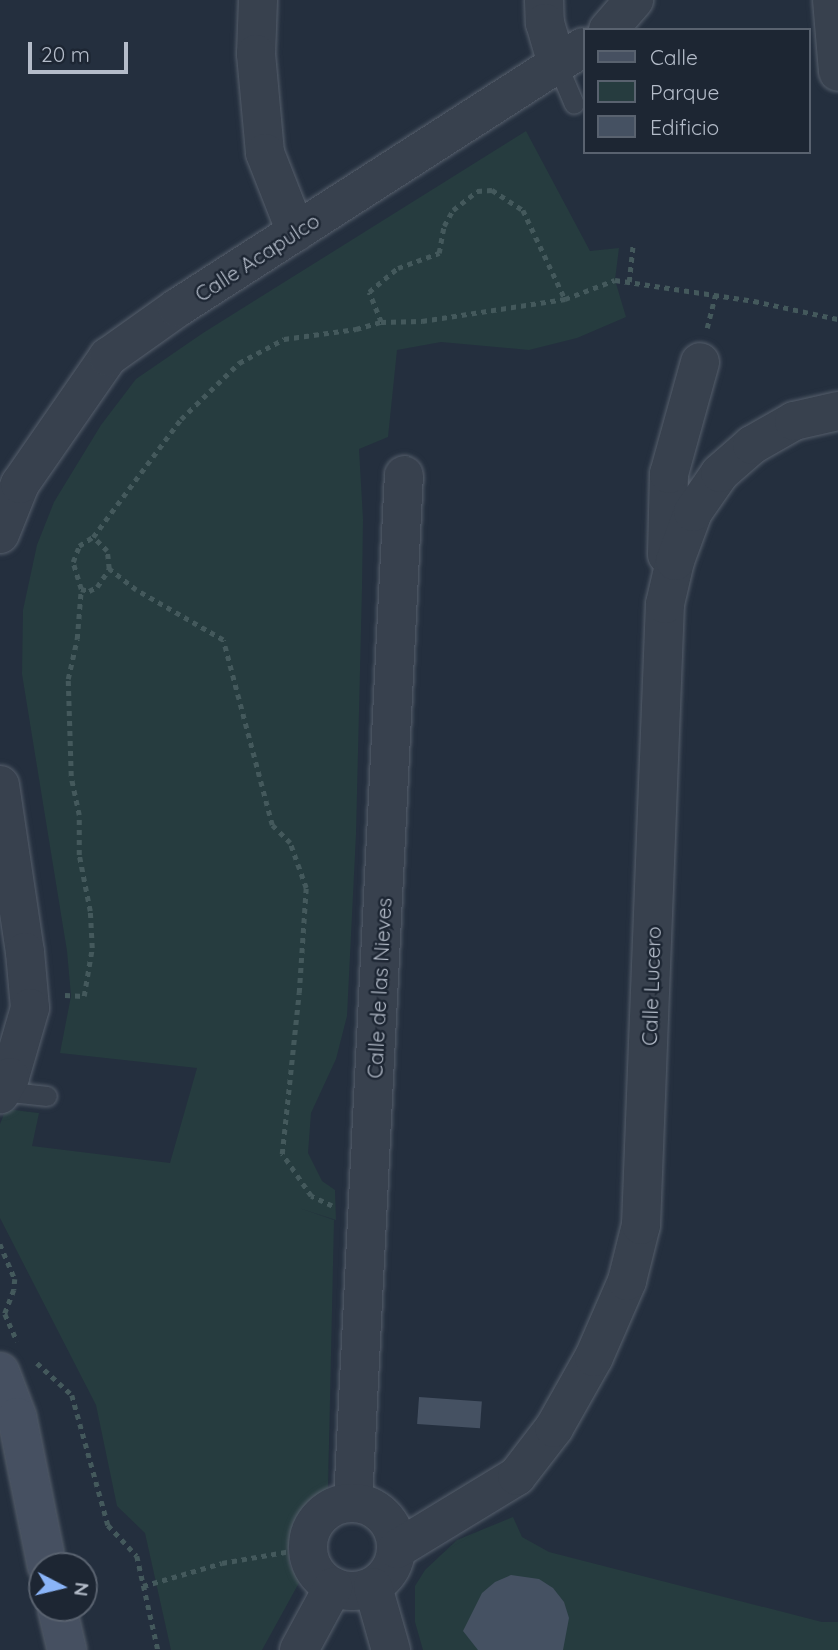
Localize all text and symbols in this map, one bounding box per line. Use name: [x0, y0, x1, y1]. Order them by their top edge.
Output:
scale bar: [32, 28, 131, 72]
legend: [582, 28, 810, 154]
text: 20 m: [41, 41, 90, 67]
text: Calle: [650, 44, 698, 70]
text: Parque: [650, 79, 719, 105]
text: Edificio: [650, 114, 719, 140]
street label: Calle Acapulco: [190, 207, 324, 307]
street label: Calle de las Nieves: [362, 897, 396, 1079]
street label: Calle Lucero: [636, 926, 666, 1046]
north arrow: [28, 1552, 98, 1622]
text: N: [69, 1581, 95, 1598]

